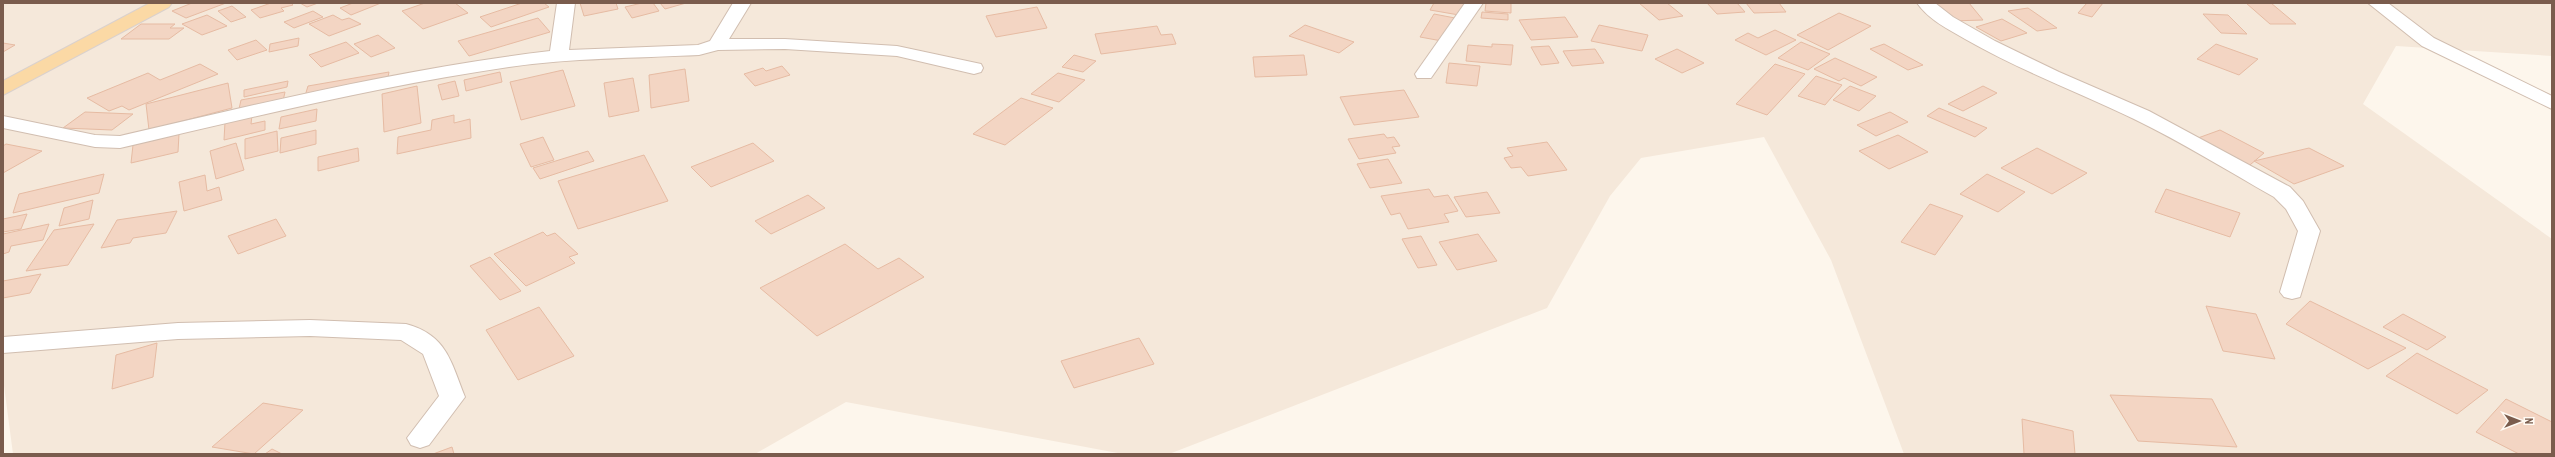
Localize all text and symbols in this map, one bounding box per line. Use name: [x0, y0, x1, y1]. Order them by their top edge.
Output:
north arrow: [2499, 401, 2539, 441]
text: N: [2522, 418, 2536, 424]

